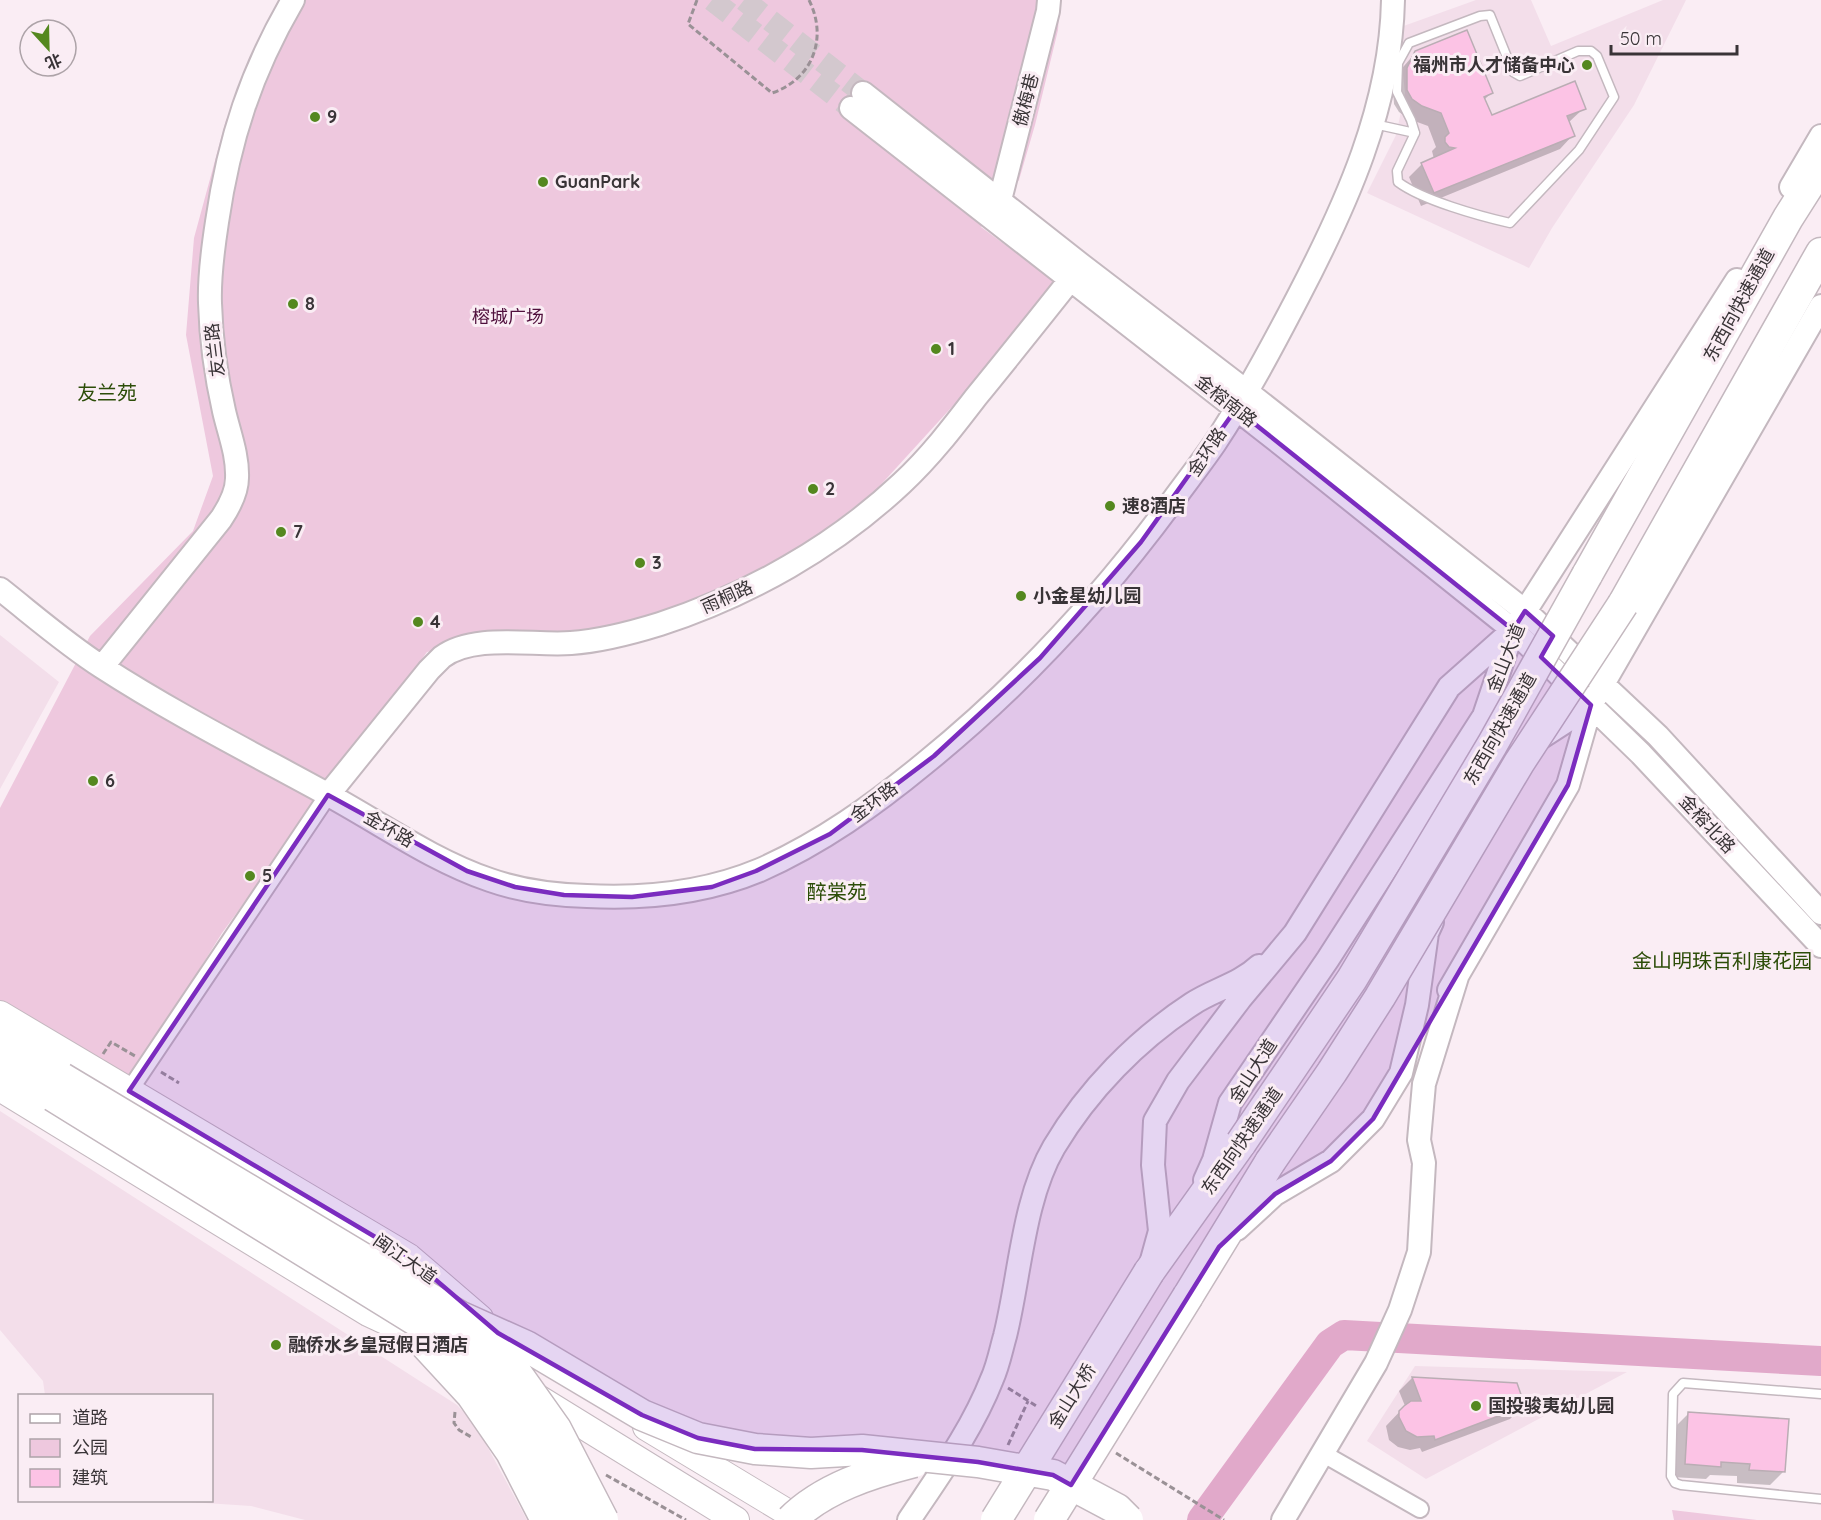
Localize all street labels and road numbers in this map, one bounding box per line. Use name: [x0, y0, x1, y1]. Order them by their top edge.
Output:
street label: 傲梅巷: [1008, 71, 1043, 129]
street label: 东西向快速通道: [1698, 244, 1779, 365]
street label: 友兰路: [200, 322, 229, 378]
street label: 金榕南路: [1191, 369, 1262, 432]
street label: 金环路: [1182, 423, 1231, 481]
street label: 雨桐路: [697, 575, 756, 618]
street label: 金山大道: [1481, 620, 1530, 695]
street label: 东西向快速通道: [1458, 668, 1541, 789]
street label: 金环路: [845, 776, 902, 827]
street label: 金榕北路: [1674, 789, 1740, 858]
street label: 金环路: [360, 805, 418, 852]
street label: 金山大道: [1223, 1034, 1282, 1107]
street label: 东西向快速通道: [1196, 1083, 1287, 1199]
street label: 闽江大道: [369, 1229, 441, 1289]
street label: 金山大桥: [1043, 1359, 1100, 1432]

